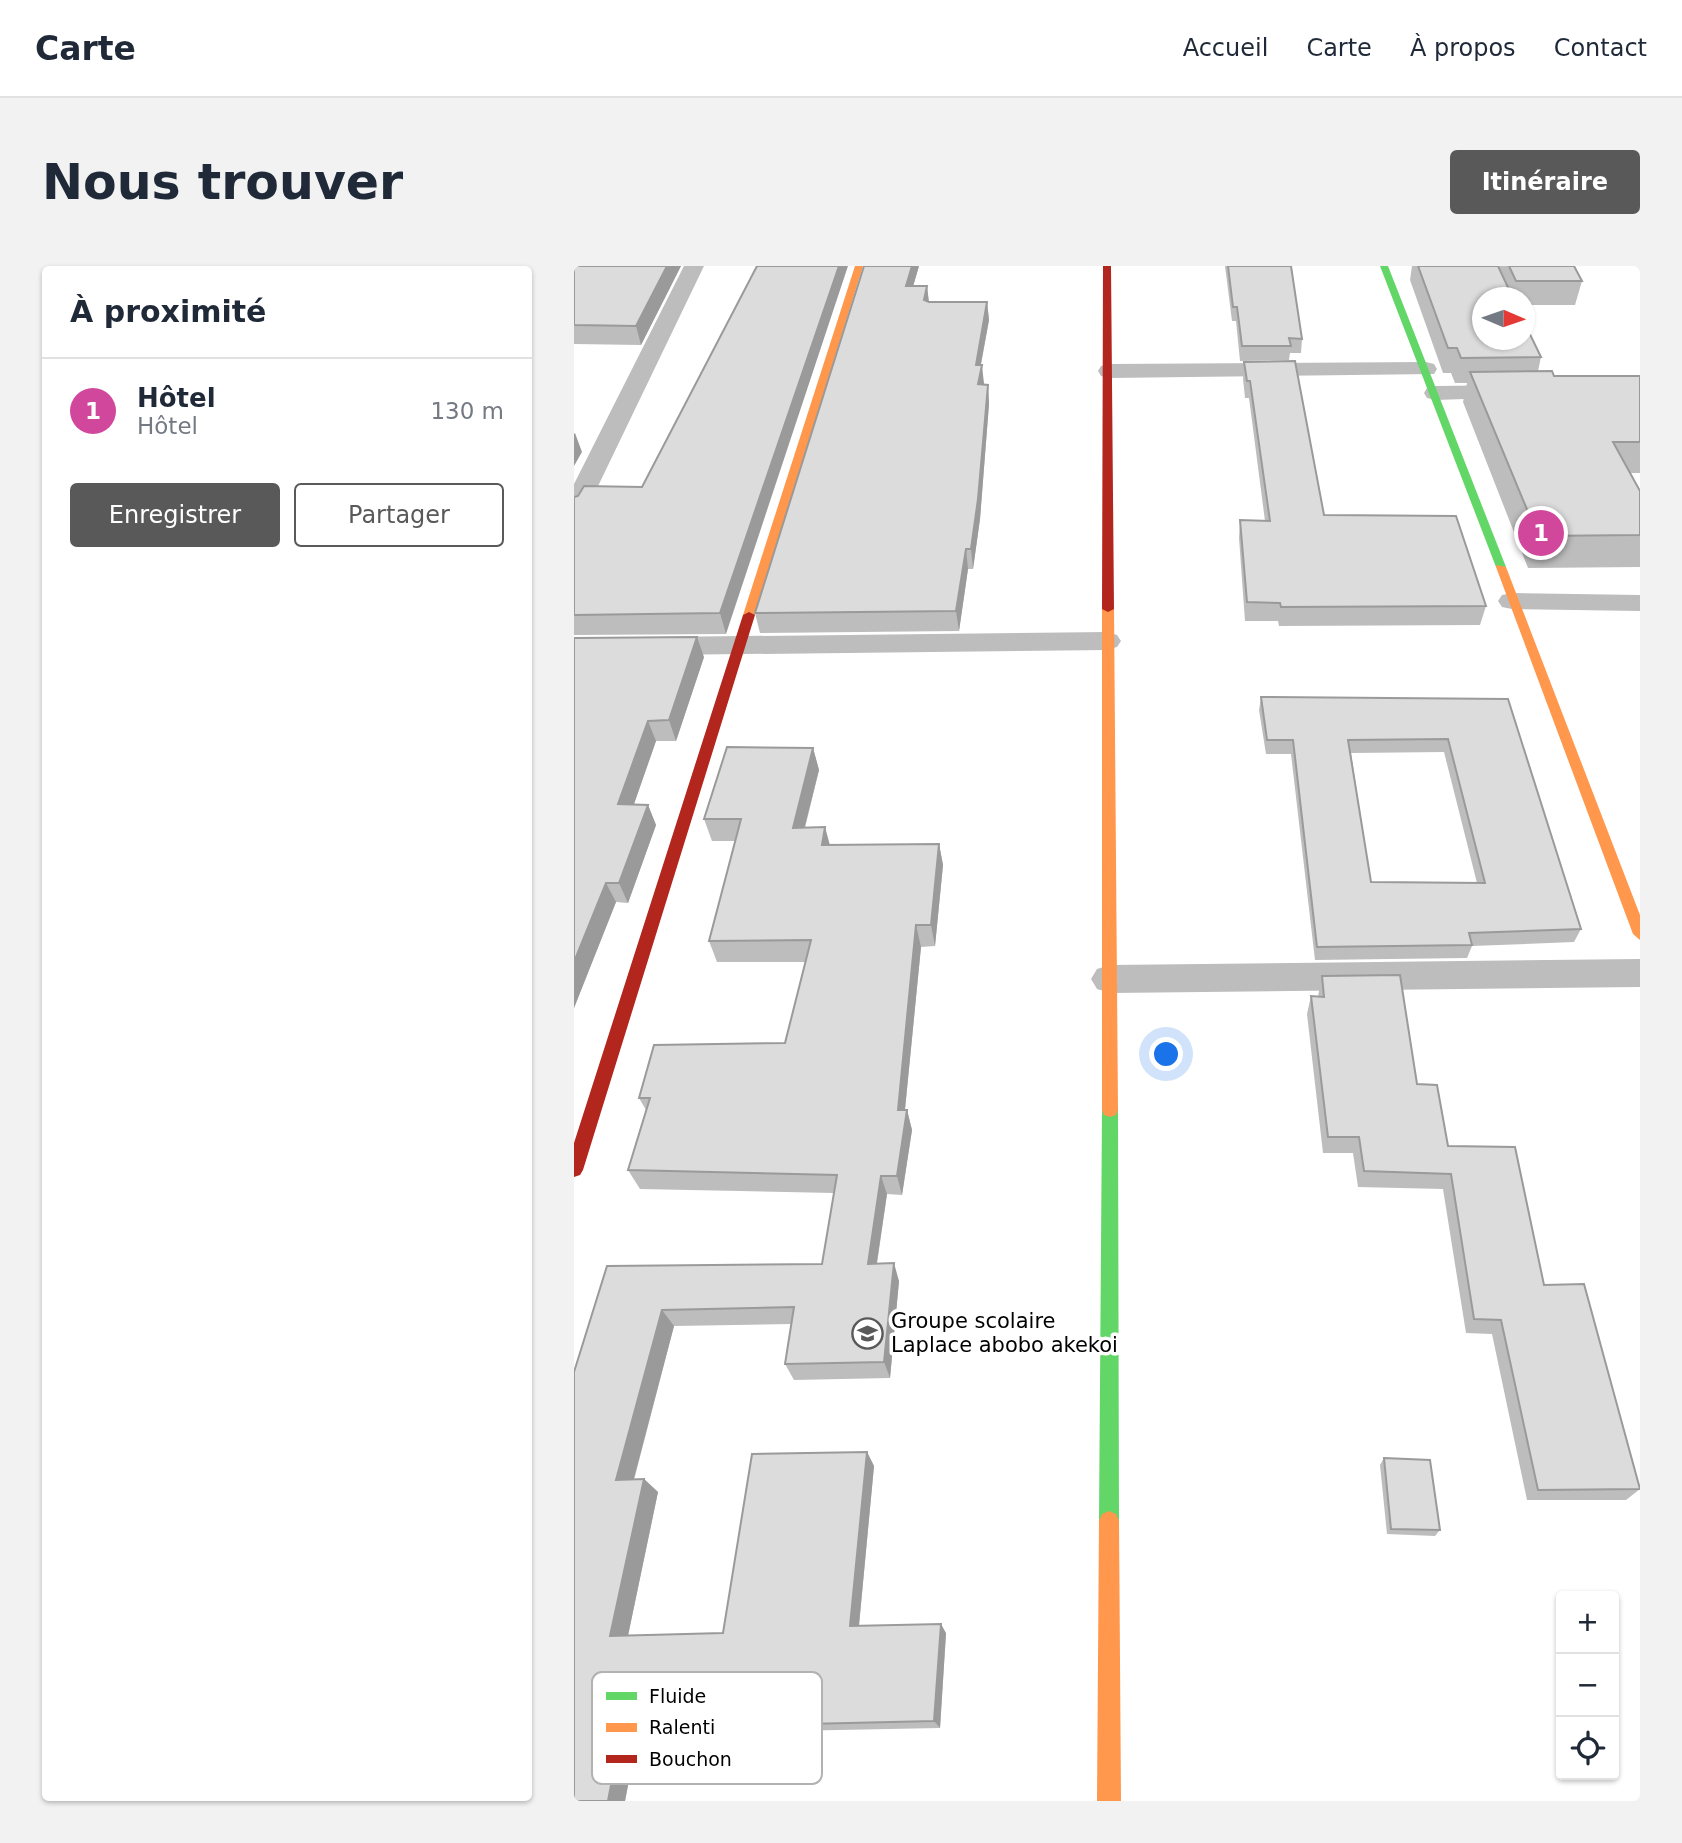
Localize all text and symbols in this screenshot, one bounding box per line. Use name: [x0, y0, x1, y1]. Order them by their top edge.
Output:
text: Carte: [35, 29, 136, 68]
text: Accueil: [1183, 34, 1268, 62]
text: Carte: [1306, 34, 1372, 62]
text: À propos: [1410, 34, 1516, 62]
text: Contact: [1554, 34, 1647, 62]
button: Itinéraire: [1450, 150, 1640, 214]
text: Nous trouver: [42, 154, 403, 211]
north arrow: [1472, 287, 1535, 350]
text: À proximité: [70, 294, 266, 329]
text: Hôtel: [137, 383, 216, 413]
text: 1: [85, 398, 101, 424]
text: 130 m: [430, 398, 504, 424]
text: Hôtel: [137, 413, 198, 439]
button: Enregistrer: [70, 483, 280, 547]
button: Partager: [294, 483, 504, 547]
pin: 1: [1518, 507, 1564, 559]
your location: [1149, 1037, 1183, 1071]
place label: Groupe scolaire Laplace abobo akekoi: [891, 1309, 1118, 1357]
school or university icon: Groupe scolaire Laplace abobo akekoi: [851, 1316, 885, 1350]
map controls: [1556, 1591, 1619, 1780]
button: +: [1556, 1591, 1619, 1654]
button: −: [1556, 1654, 1619, 1717]
legend: [592, 1672, 822, 1784]
text: Fluide: [649, 1685, 706, 1707]
text: Ralenti: [649, 1716, 715, 1738]
button: locate: [1556, 1717, 1619, 1780]
text: Bouchon: [649, 1748, 732, 1770]

